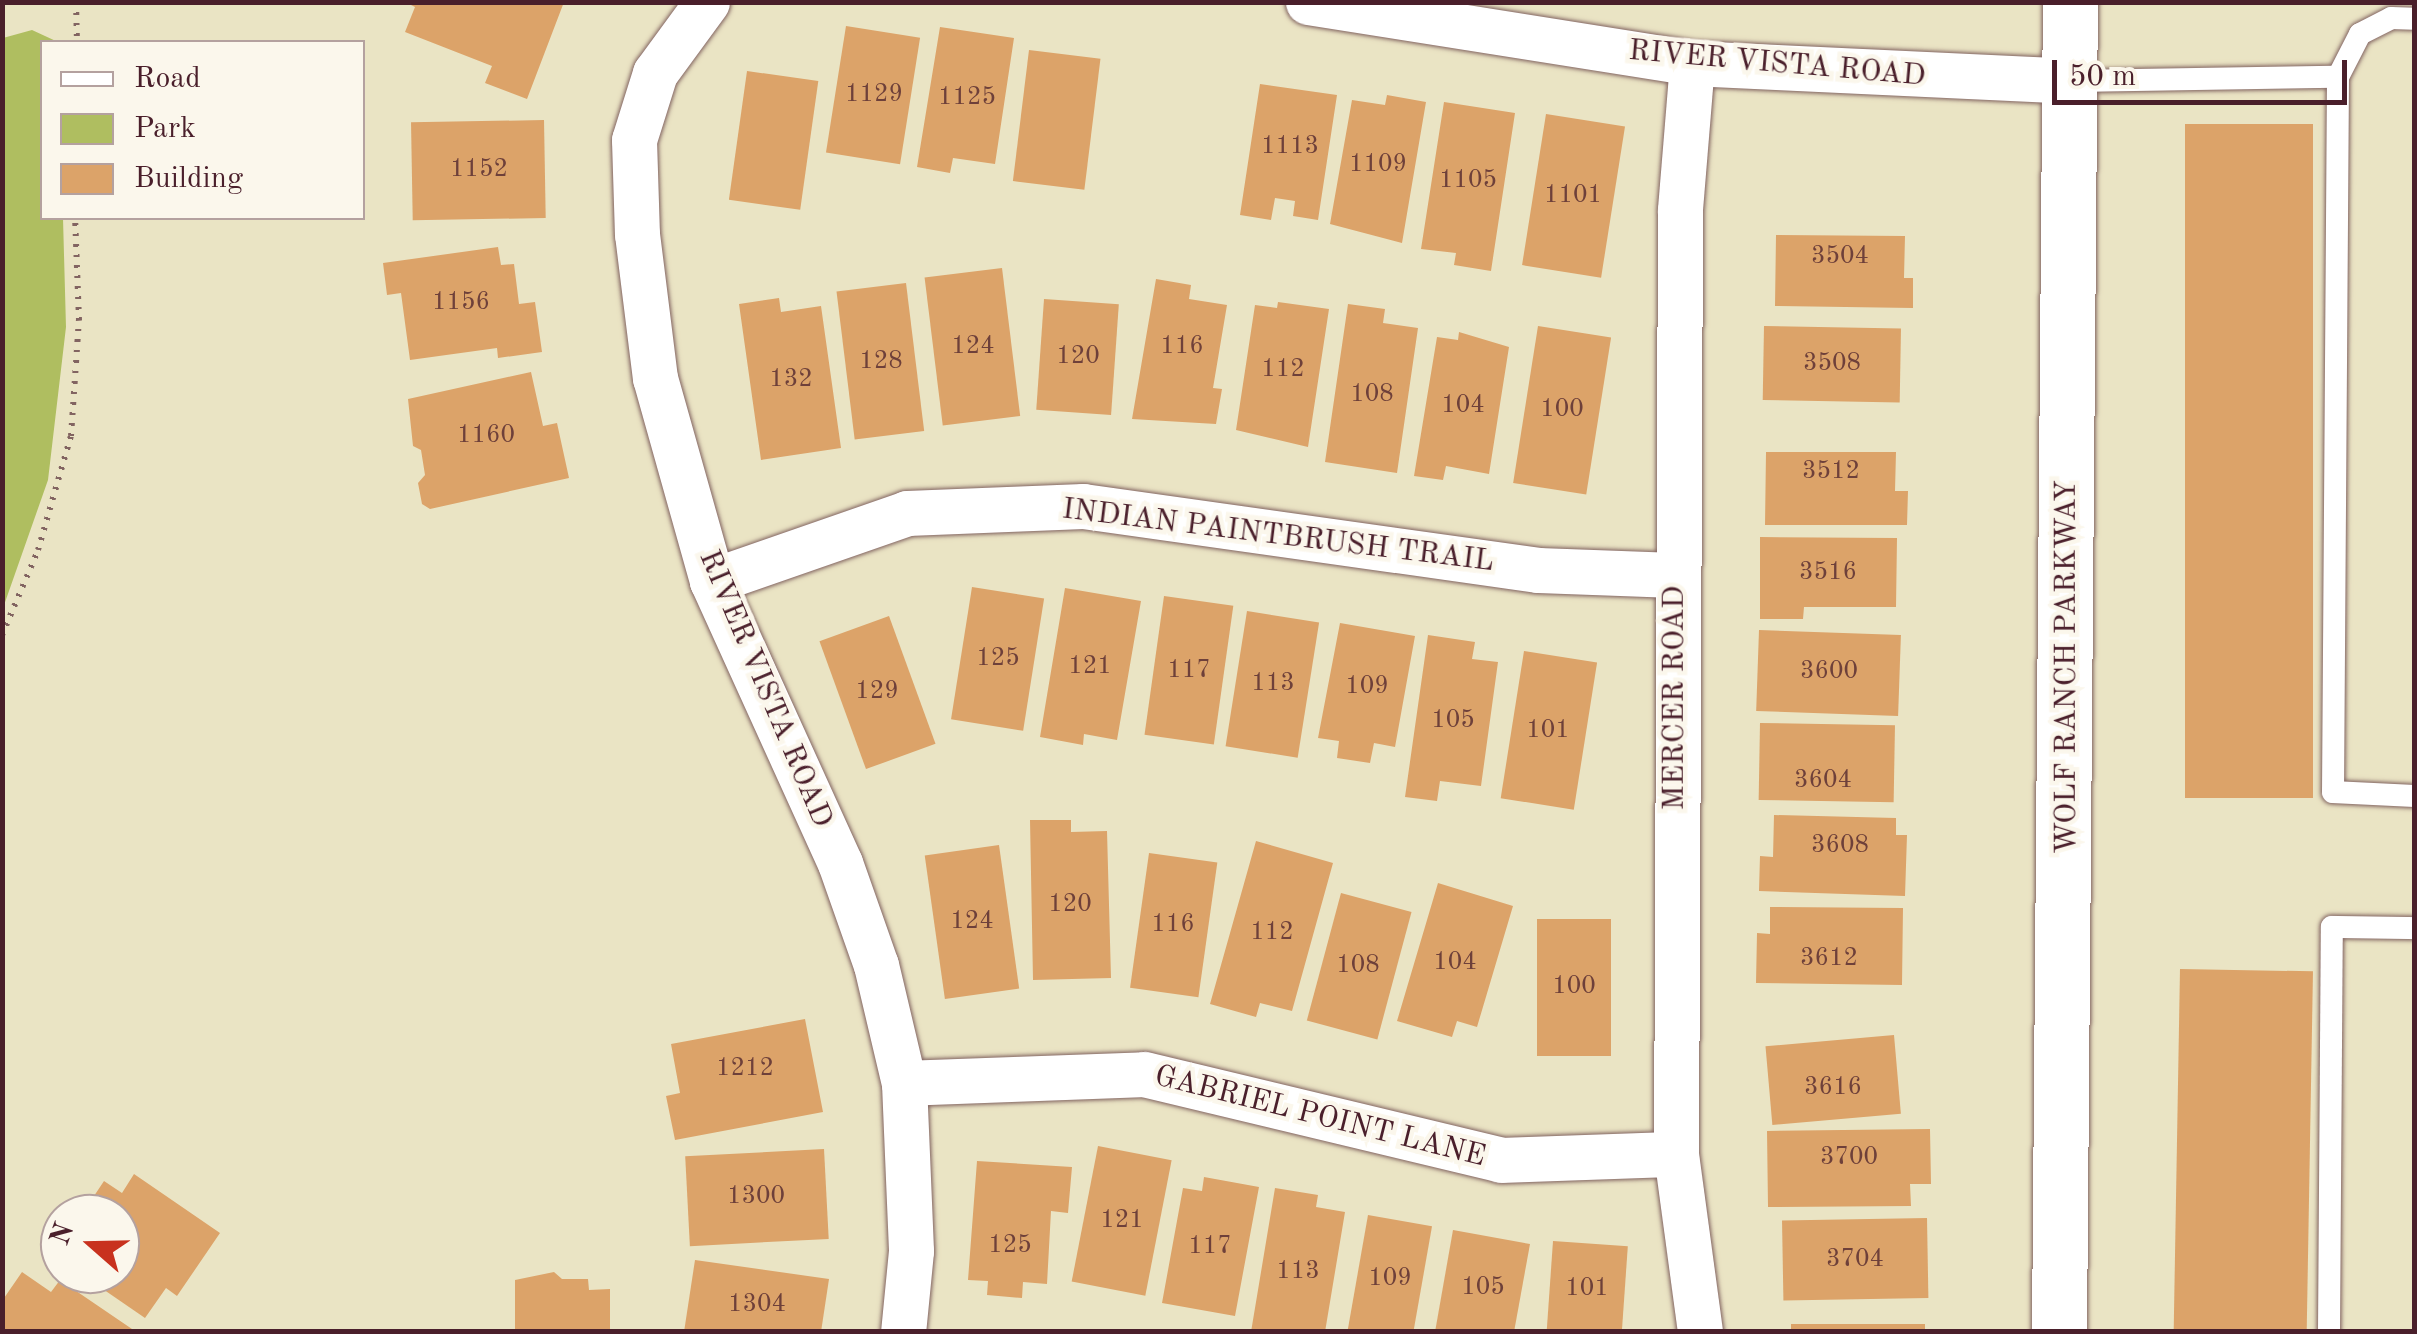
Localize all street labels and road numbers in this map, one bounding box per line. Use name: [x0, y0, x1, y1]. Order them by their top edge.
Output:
street label: RIVER VISTA ROAD: [1627, 33, 1927, 95]
street label: WOLF RANCH PARKWAY: [2049, 480, 2085, 854]
street label: INDIAN PAINTBRUSH TRAIL: [1060, 492, 1496, 580]
street label: RIVER VISTA ROAD: [690, 545, 840, 833]
street label: MERCER ROAD: [1657, 586, 1693, 810]
street label: GABRIEL POINT LANE: [1151, 1058, 1489, 1176]

